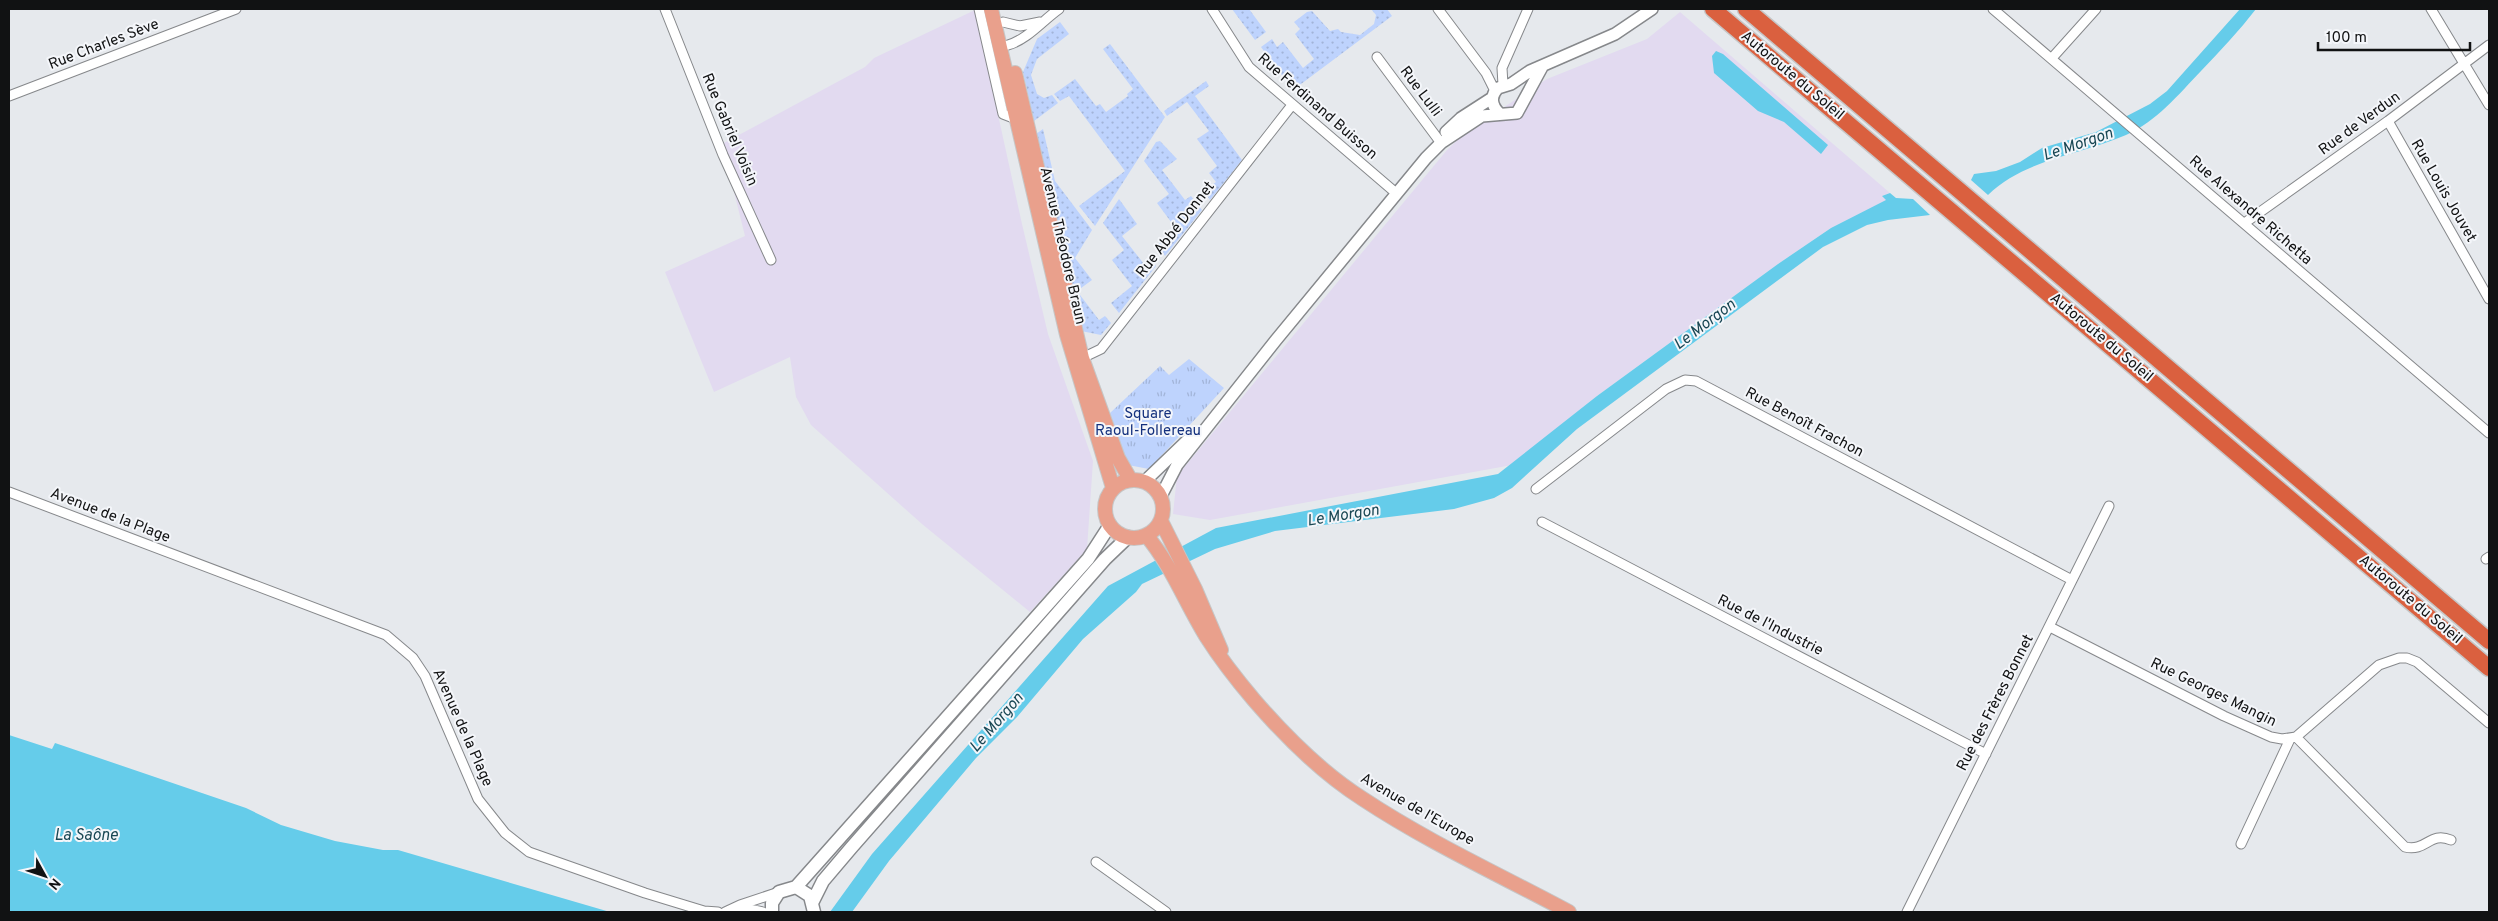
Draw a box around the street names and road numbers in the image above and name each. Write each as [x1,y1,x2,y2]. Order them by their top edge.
street label: Rue Charles Sève [46,15,162,75]
street label: Autoroute du Soleil [1736,27,1848,125]
street label: Rue Ferdinand Buisson [1253,50,1381,164]
street label: Rue Lulli [1395,63,1445,121]
street label: Rue Gabriel Voisin [697,71,761,189]
street label: Rue de Verdun [2315,88,2405,160]
street label: Rue Louis Jouvet [2406,136,2480,246]
street label: Rue Alexandre Richetta [2184,152,2316,270]
street label: Avenue Théodore Braun [1035,165,1089,327]
street label: Rue Abbé Donnet [1132,178,1220,282]
street label: Autoroute du Soleil [2045,289,2157,387]
street label: Rue Benoît Frachon [1741,384,1867,462]
street label: Avenue de la Plage [47,484,173,548]
street label: Autoroute du Soleil [2354,551,2466,649]
street label: Rue de l'Industrie [1714,591,1826,661]
street label: Rue des Frères Bonnet [1953,631,2039,775]
street label: Rue Georges Mangin [2147,654,2279,732]
street label: Avenue de la Plage [427,666,497,790]
street label: Avenue de l'Europe [1356,770,1478,850]

